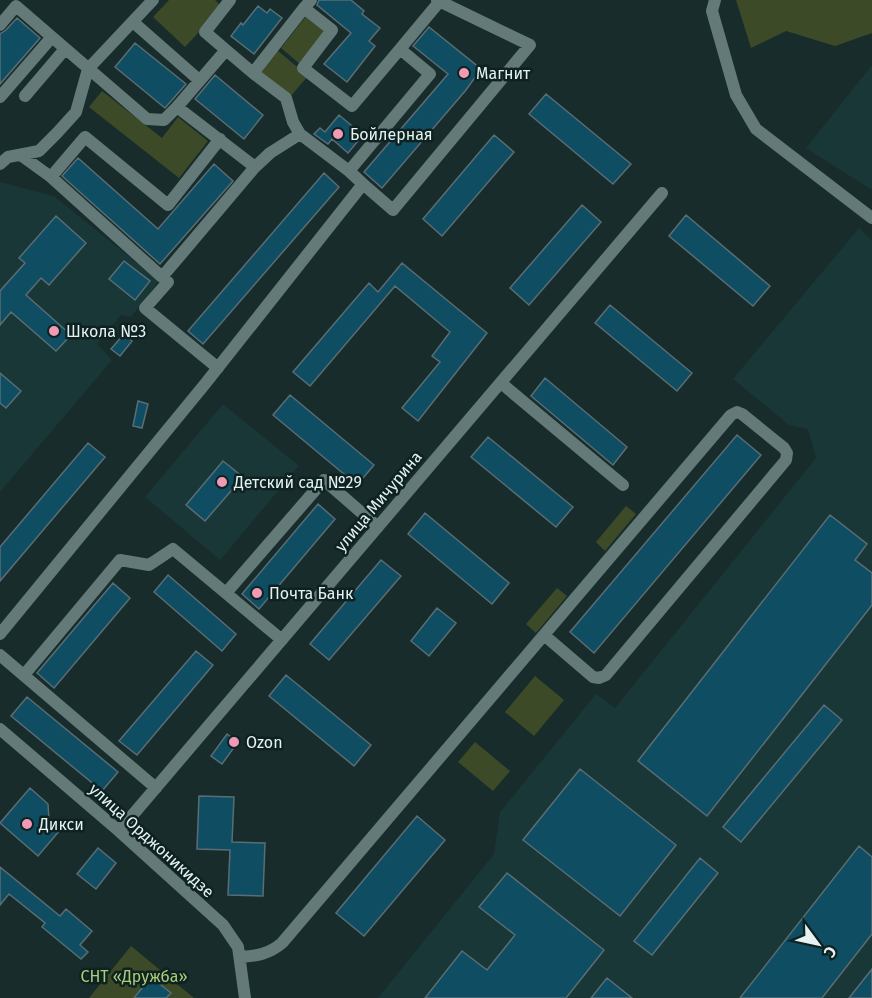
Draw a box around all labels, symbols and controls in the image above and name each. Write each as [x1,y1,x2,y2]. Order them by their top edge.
place label: Магнит [476,64,531,83]
marker: Магнит [457,66,471,80]
place label: Бойлерная [350,125,433,144]
marker: Бойлерная [331,127,345,141]
place label: Школа №3 [66,322,146,341]
marker: Школа №3 [47,324,61,338]
street label: улица Мичурина [331,447,426,555]
place label: Детский сад №29 [233,473,362,492]
marker: Детский сад №29 [215,475,229,489]
place label: Почта Банк [269,584,354,603]
marker: Почта Банк [250,586,264,600]
place label: Ozon [246,733,283,752]
marker: Ozon [227,735,241,749]
street label: улица Орджоникидзе [85,779,218,901]
place label: Дикси [38,815,84,834]
marker: Дикси [20,817,34,831]
north arrow [788,914,848,974]
text: С [819,943,841,962]
park label: СНТ «Дружба» [81,967,187,986]

